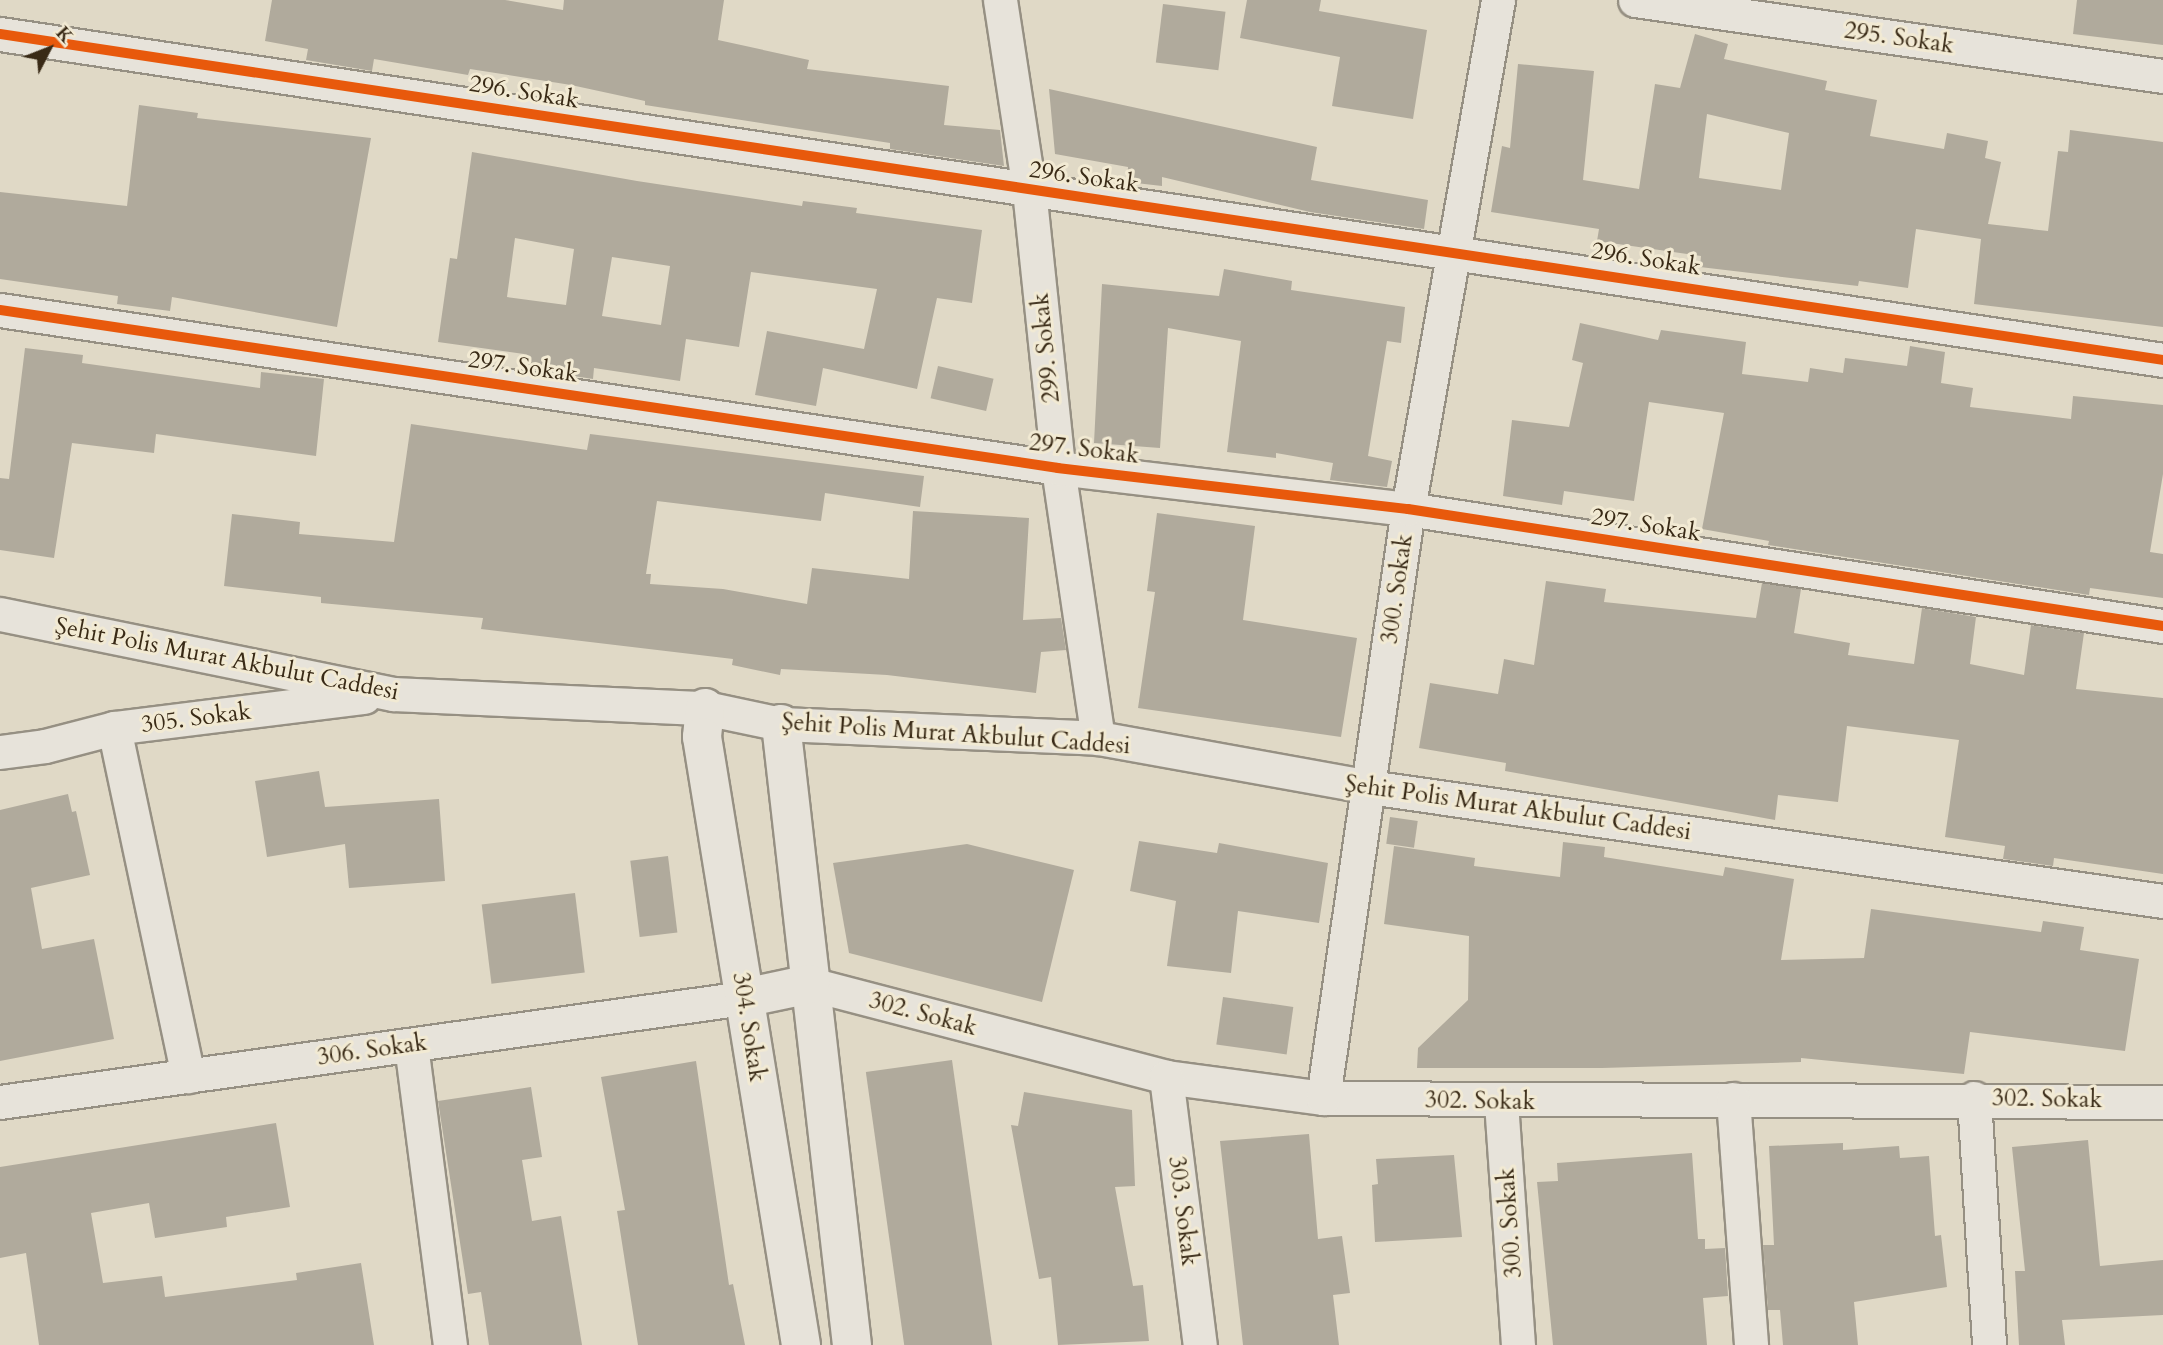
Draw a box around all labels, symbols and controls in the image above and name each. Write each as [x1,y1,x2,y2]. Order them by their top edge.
north arrow [14,14,84,84]
street label: 295. Sokak [1842,16,1956,60]
text: K [50,21,79,49]
street label: 296. Sokak [467,69,581,115]
street label: 296. Sokak [1027,155,1141,199]
street label: 296. Sokak [1589,236,1703,282]
street label: 299. Sokak [1026,292,1066,404]
street label: 297. Sokak [466,345,580,389]
street label: 297. Sokak [1027,428,1141,470]
street label: 297. Sokak [1589,502,1703,548]
street label: 300. Sokak [1375,532,1419,646]
street label: Şehit Polis Murat Akbulut Caddesi [53,612,401,706]
street label: 305. Sokak [139,697,253,739]
street label: Şehit Polis Murat Akbulut Caddesi [781,707,1131,761]
street label: Şehit Polis Murat Akbulut Caddesi [1343,769,1693,847]
street label: 304. Sokak [726,970,772,1084]
street label: 302. Sokak [866,986,980,1042]
street label: 306. Sokak [315,1028,429,1072]
street label: 302. Sokak [1992,1084,2102,1114]
street label: 302. Sokak [1425,1086,1535,1116]
street label: 303. Sokak [1162,1154,1204,1268]
street label: 300. Sokak [1492,1167,1528,1279]

